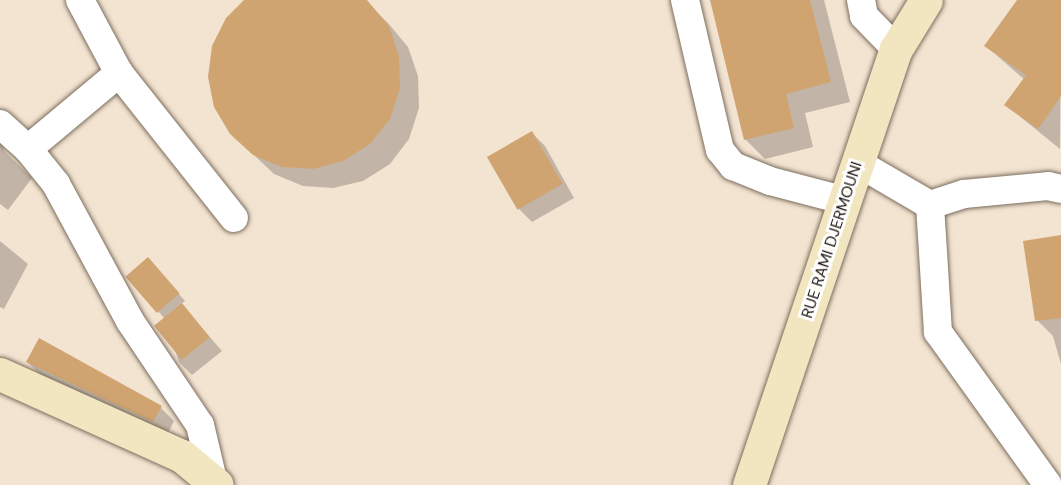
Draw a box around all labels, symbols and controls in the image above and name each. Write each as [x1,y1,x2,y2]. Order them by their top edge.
street label: RUE RAMI DJERMOUNI [798,159,866,321]

